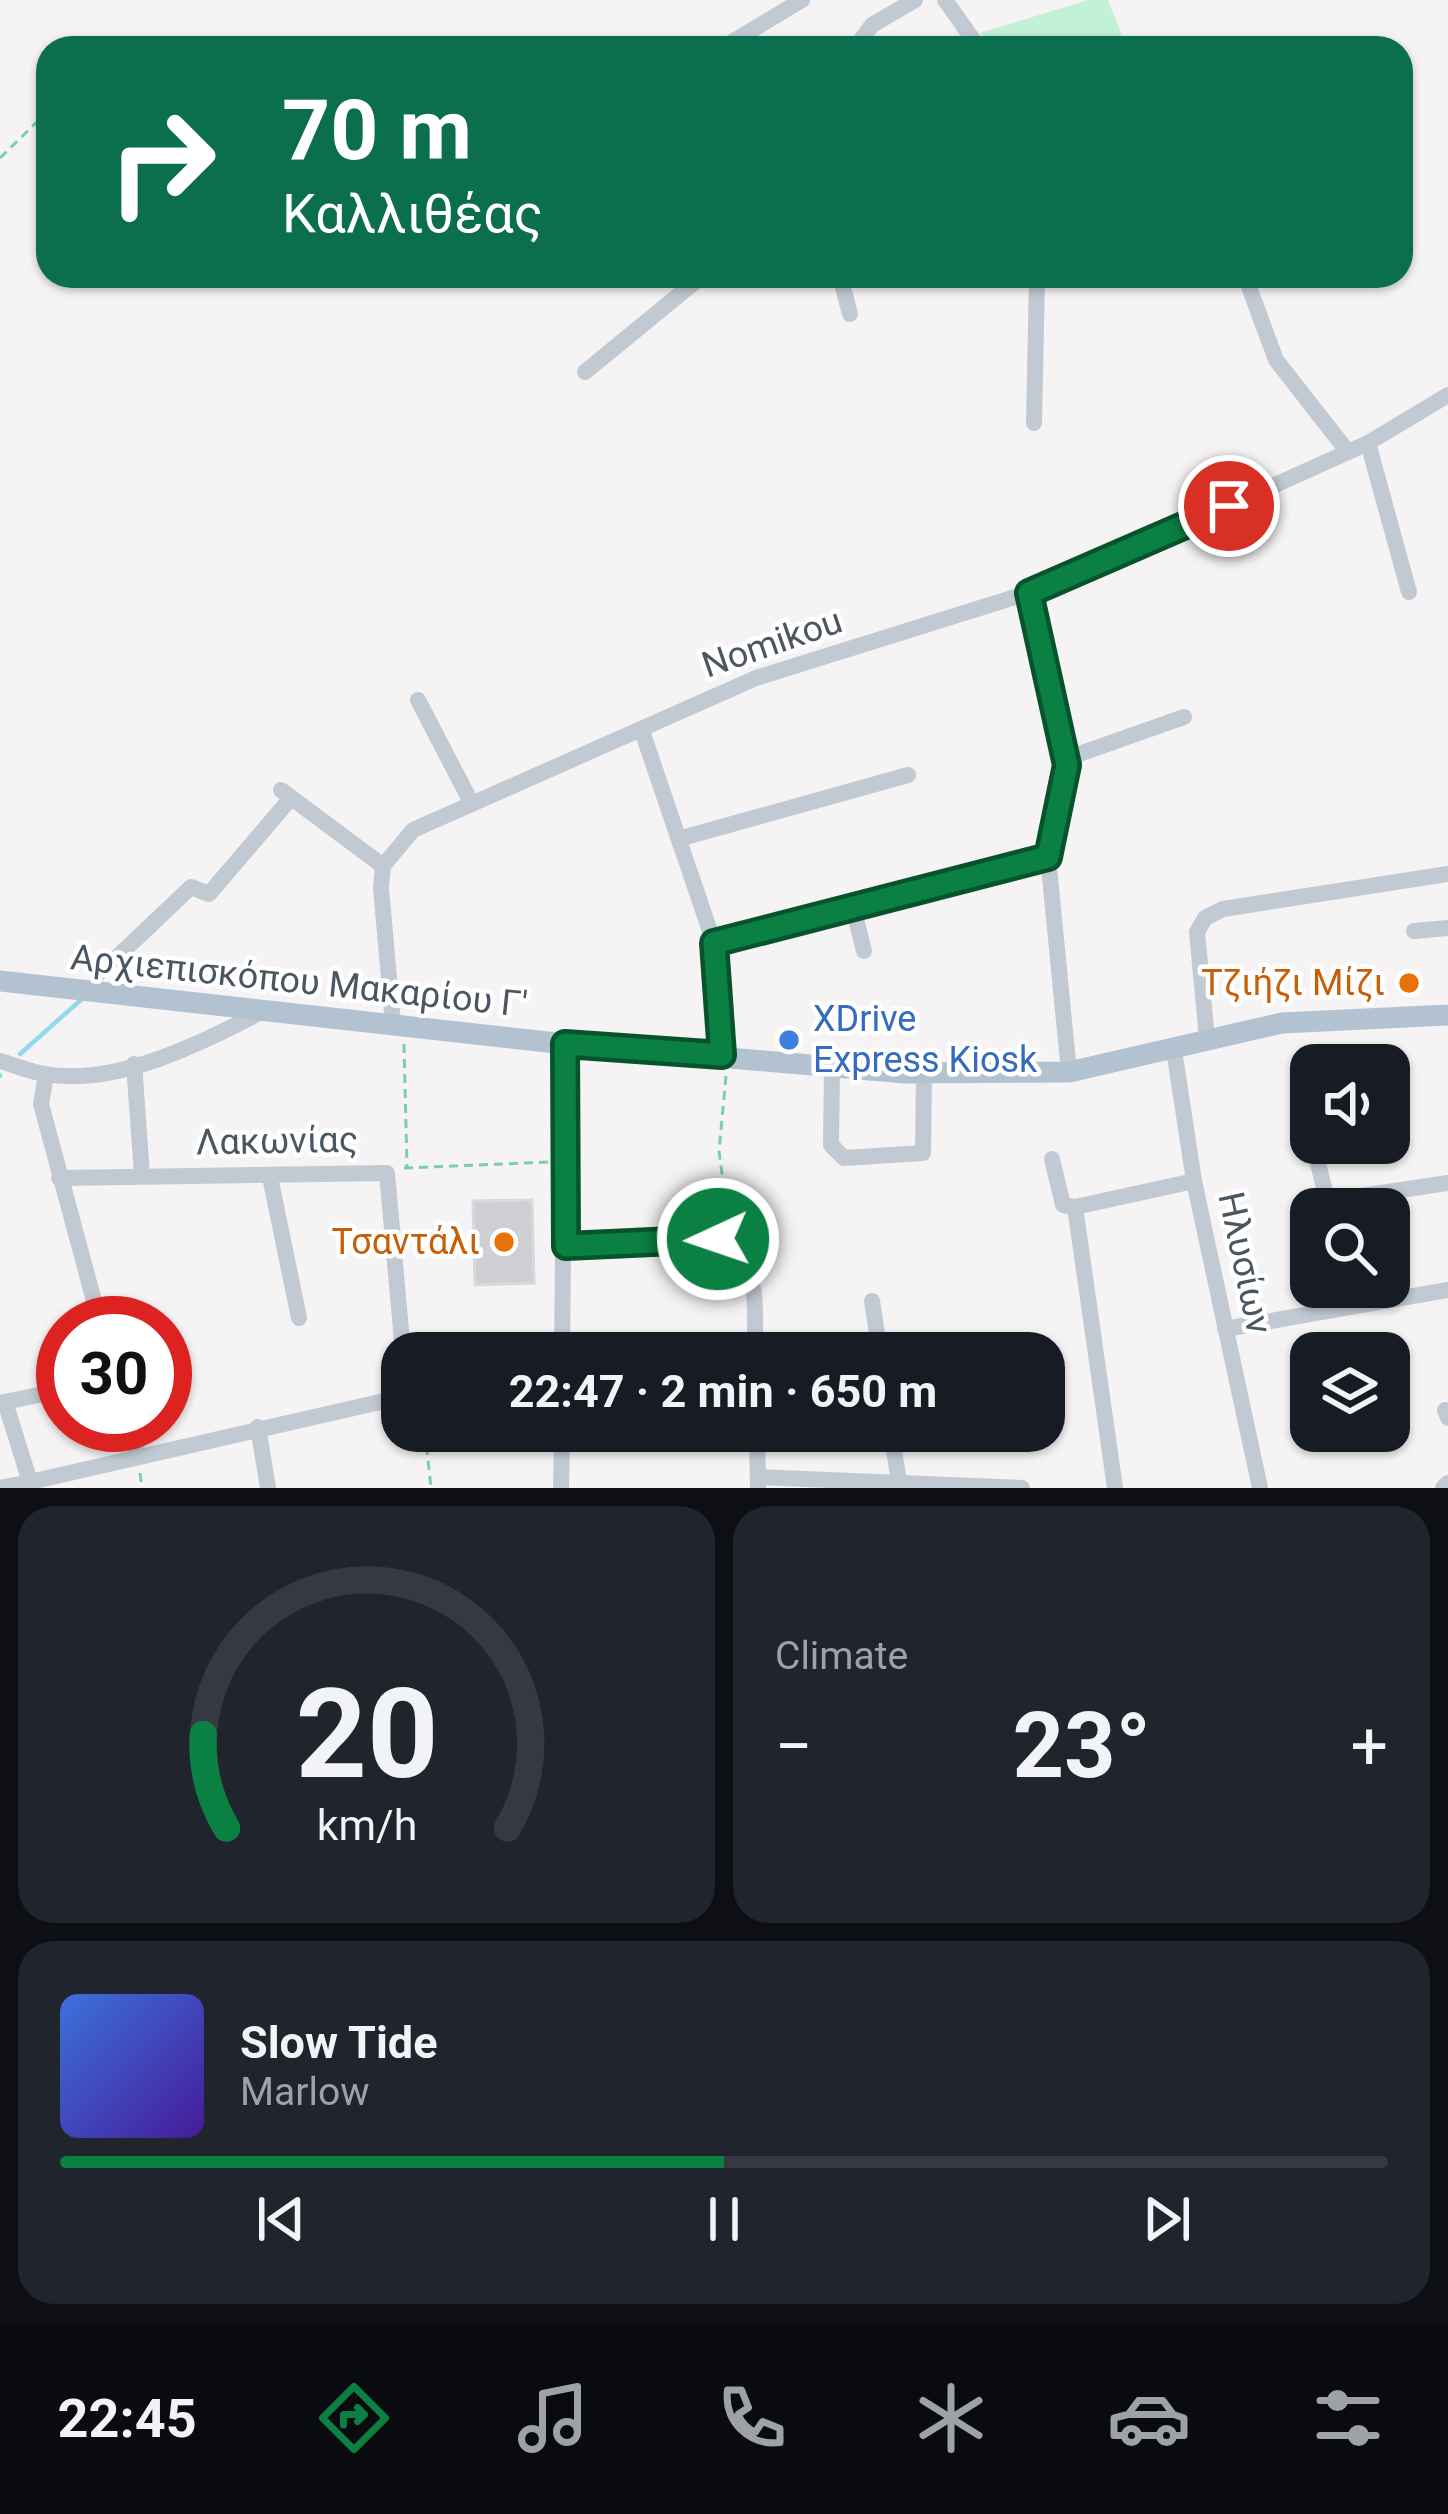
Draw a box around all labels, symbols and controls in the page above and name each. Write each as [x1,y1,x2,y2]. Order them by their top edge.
text: 70 m [282,81,472,180]
icon: right [84,84,240,240]
text: Καλλιθέας [282,182,543,245]
pin [1178,455,1280,557]
icon: arrive [1196,473,1262,539]
street label: Nomikou [697,600,847,686]
street label: Αρχιεπισκόπου Μακαρίου Γ' [69,936,529,1026]
place label: Τζιήζι Μίζι [1201,962,1385,1004]
marker: Τζιήζι Μίζι [1396,970,1422,996]
place label: XDrive Express Kiosk [813,998,1038,1081]
marker: XDrive Express Kiosk [776,1027,802,1053]
map controls [1290,1044,1410,1452]
button: sound [1290,1044,1410,1164]
street label: Λακωνίας [196,1119,358,1163]
position arrow [655,1176,781,1302]
street label: Ηλυσίων [1209,1188,1281,1338]
button: search [1290,1188,1410,1308]
place label: Τσαντάλι [332,1221,480,1263]
marker: Τσαντάλι [491,1229,517,1255]
speed limit sign: 30 [36,1296,192,1452]
button: layers [1290,1332,1410,1452]
text: 22:47 · 2 min · 650 m [509,1365,937,1418]
text: Climate [775,1633,908,1679]
text: 20 [295,1661,438,1807]
text: 23° [1012,1694,1151,1799]
text: − [775,1708,813,1785]
text: + [1351,1708,1388,1785]
text: km/h [316,1799,417,1849]
text: Slow Tide [240,2016,438,2069]
text: Marlow [240,2069,370,2115]
icon: previous [248,2186,314,2252]
icon: pause [691,2186,757,2252]
icon: next [1134,2186,1200,2252]
icon: directions [312,2376,396,2460]
icon: music [511,2376,595,2460]
icon: phone [710,2376,794,2460]
icon: climate [909,2376,993,2460]
icon: car [1107,2376,1191,2460]
icon: filters [1306,2376,1390,2460]
text: 22:45 [57,2387,197,2450]

